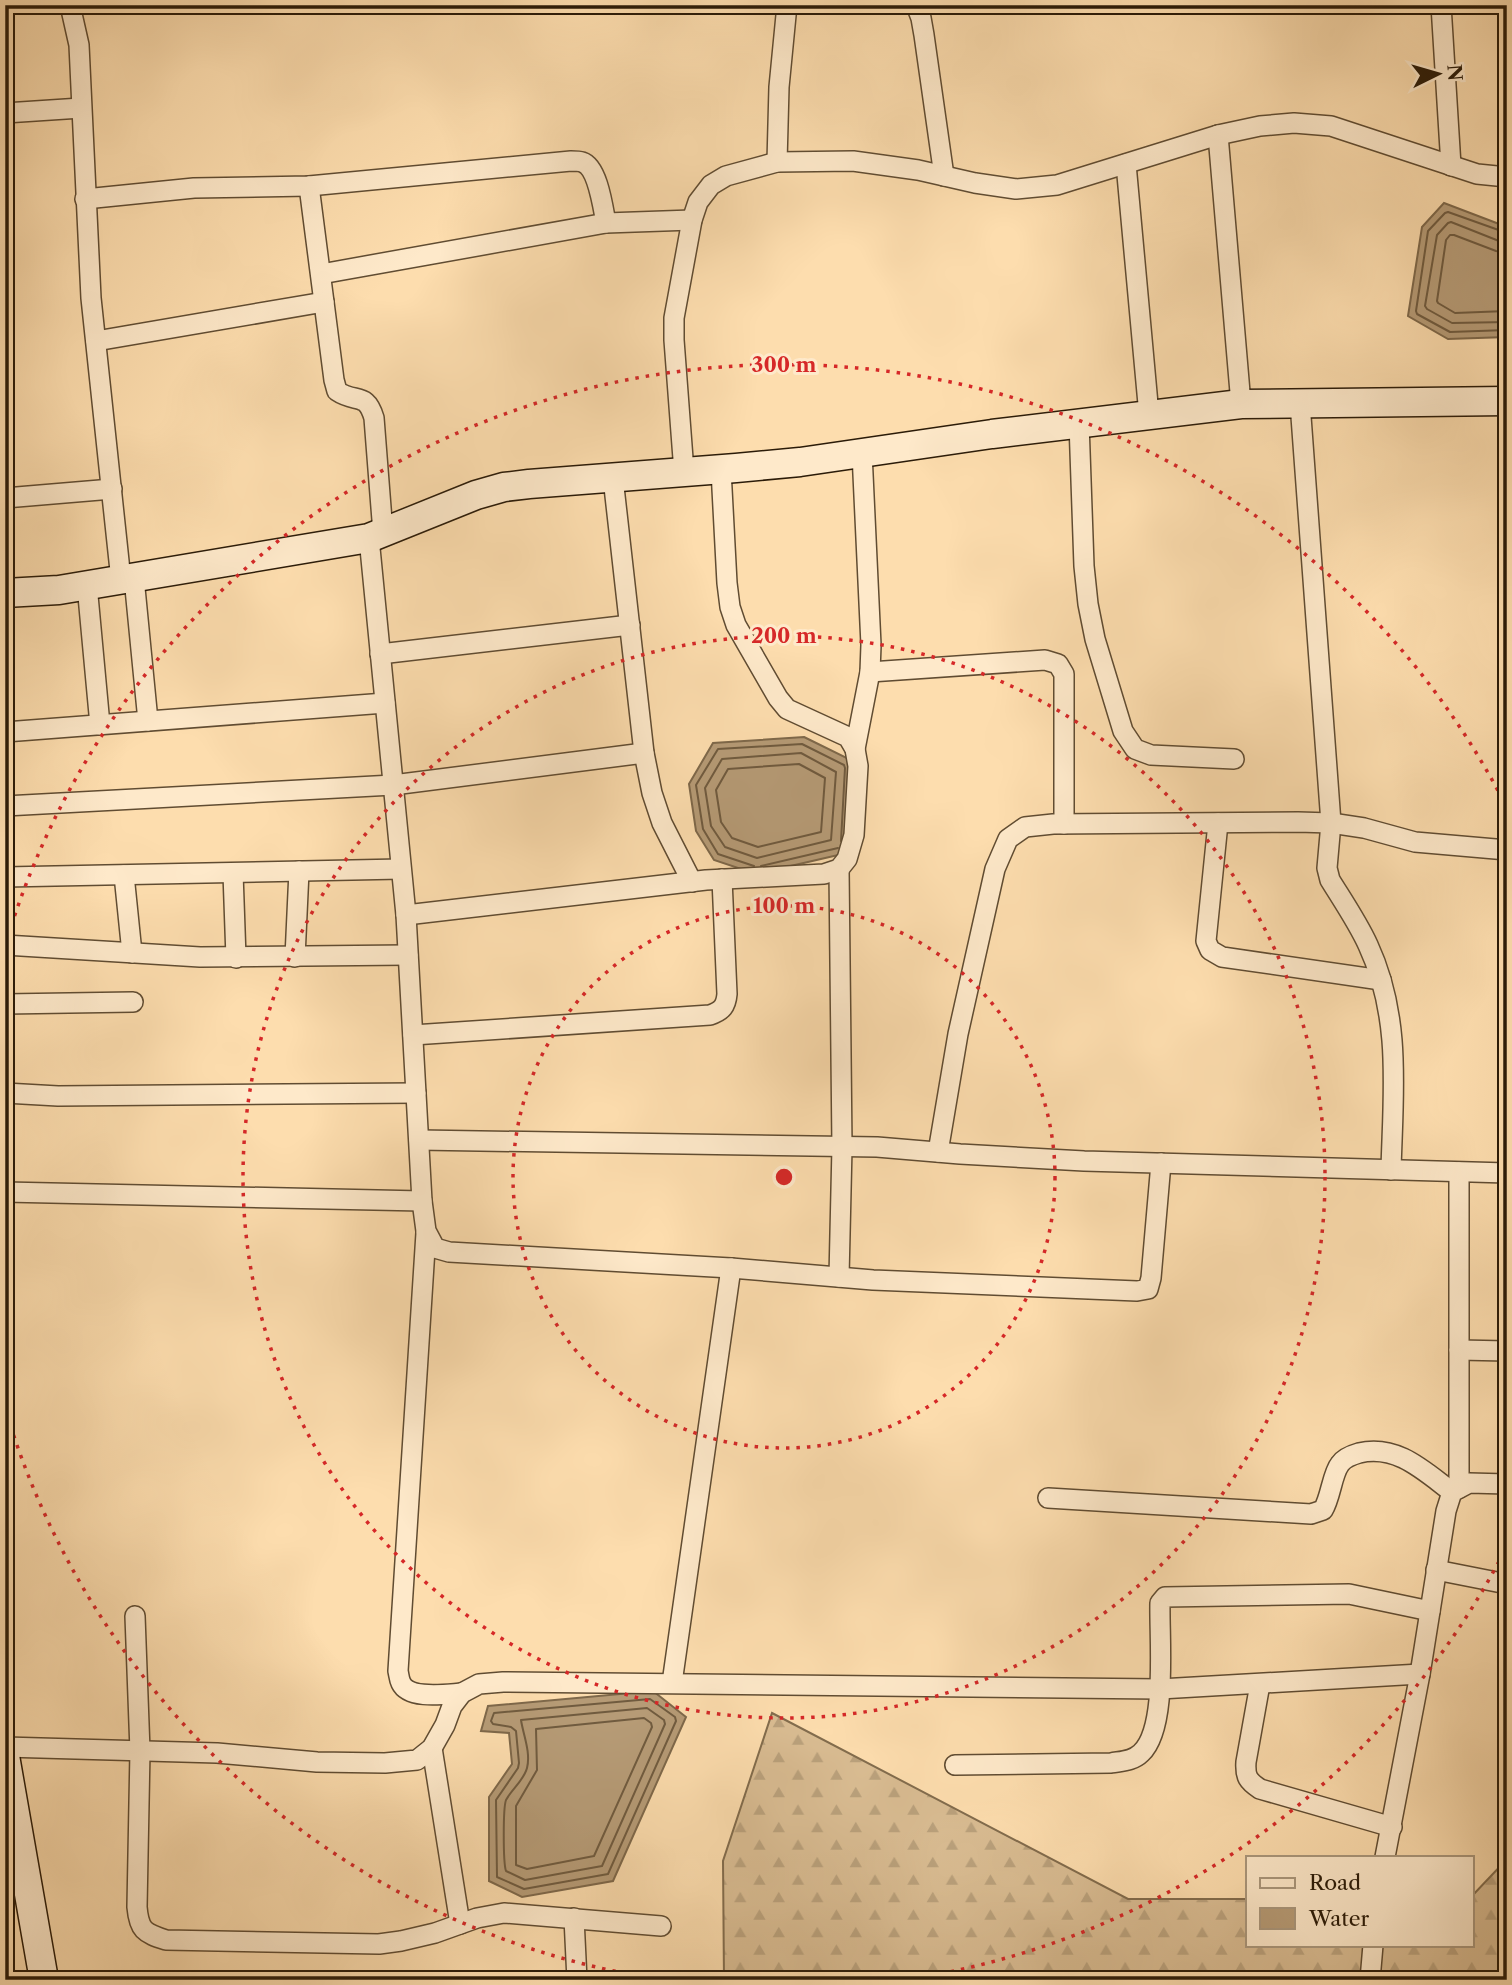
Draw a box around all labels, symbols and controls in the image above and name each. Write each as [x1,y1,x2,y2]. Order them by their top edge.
north arrow [1404,38,1474,108]
text: N [1442,63,1467,82]
text: 300 m [752,352,816,377]
text: 200 m [751,623,817,648]
text: 100 m [753,893,815,918]
centre of rings [772,1165,796,1189]
legend [1246,1856,1474,1946]
text: Road [1309,1870,1361,1895]
text: Water [1308,1906,1369,1931]

